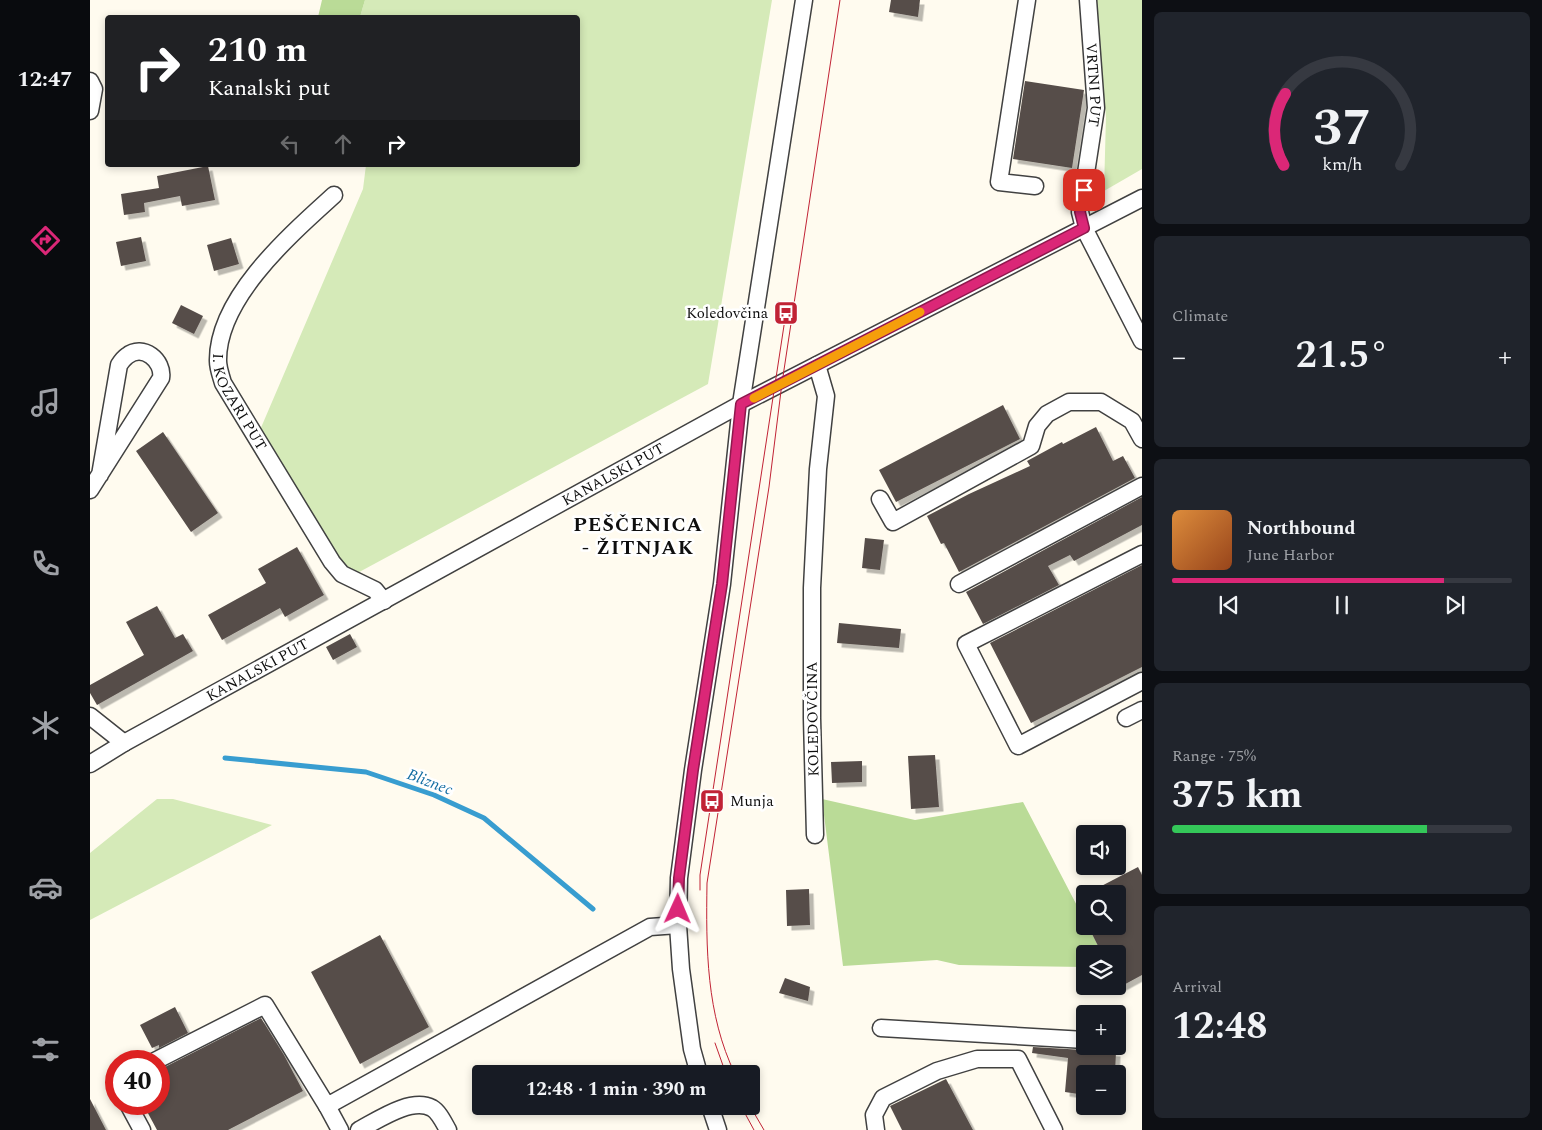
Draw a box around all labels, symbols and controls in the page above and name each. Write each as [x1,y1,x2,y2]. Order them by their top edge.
text: 210 m [208,24,307,77]
icon: right [125,35,190,100]
street label: VRTNI PUT [1080,42,1108,128]
text: 12:47 [17,63,73,96]
text: Kanalski put [208,72,330,105]
text: 37 [1313,89,1371,168]
icon: left [276,130,304,158]
icon: ahead [329,130,357,158]
icon: right [382,130,410,158]
text: km/h [1322,151,1362,178]
pin [1063,169,1105,211]
icon: arrive [1070,176,1098,204]
icon: directions [28,223,63,258]
bus stop icon: Koledovčina [773,300,799,326]
place label: Koledovčina [686,302,769,325]
text: Climate [1172,304,1228,328]
text: 21.5° [1295,327,1389,385]
text: − [1172,336,1186,379]
text: + [1498,336,1512,379]
street label: I. KOZARI PUT [206,353,273,455]
icon: music [28,385,63,420]
street label: KANALSKI PUT [558,437,669,512]
district label: PEŠČENICA - ŽITNJAK [573,510,703,563]
text: Northbound [1247,514,1356,543]
text: June Harbor [1247,543,1334,567]
icon: phone [28,546,63,581]
icon: previous [1215,591,1243,619]
icon: pause [1328,591,1356,619]
icon: next [1441,591,1469,619]
street label: KANALSKI PUT [202,632,313,707]
street label: KOLEDOVČINA [800,661,826,777]
icon: climate [28,708,63,743]
text: Range · 75% [1172,744,1256,768]
water label: Bliznec [404,762,457,802]
text: 375 km [1172,767,1303,825]
bus stop icon: Munja [699,788,725,814]
place label: Munja [730,790,774,813]
map controls [1076,825,1126,1115]
button: sound [1076,825,1126,875]
icon: car [28,870,63,905]
position arrow [651,882,703,934]
button: search [1076,885,1126,935]
button: layers [1076,945,1126,995]
text: Arrival [1172,975,1222,999]
text: 12:48 [1172,998,1267,1056]
button: + [1076,1005,1126,1055]
icon: filters [28,1032,63,1067]
speed limit sign: 40 [105,1050,170,1115]
button: − [1076,1065,1126,1115]
text: 12:48 · 1 min · 390 m [526,1075,706,1104]

